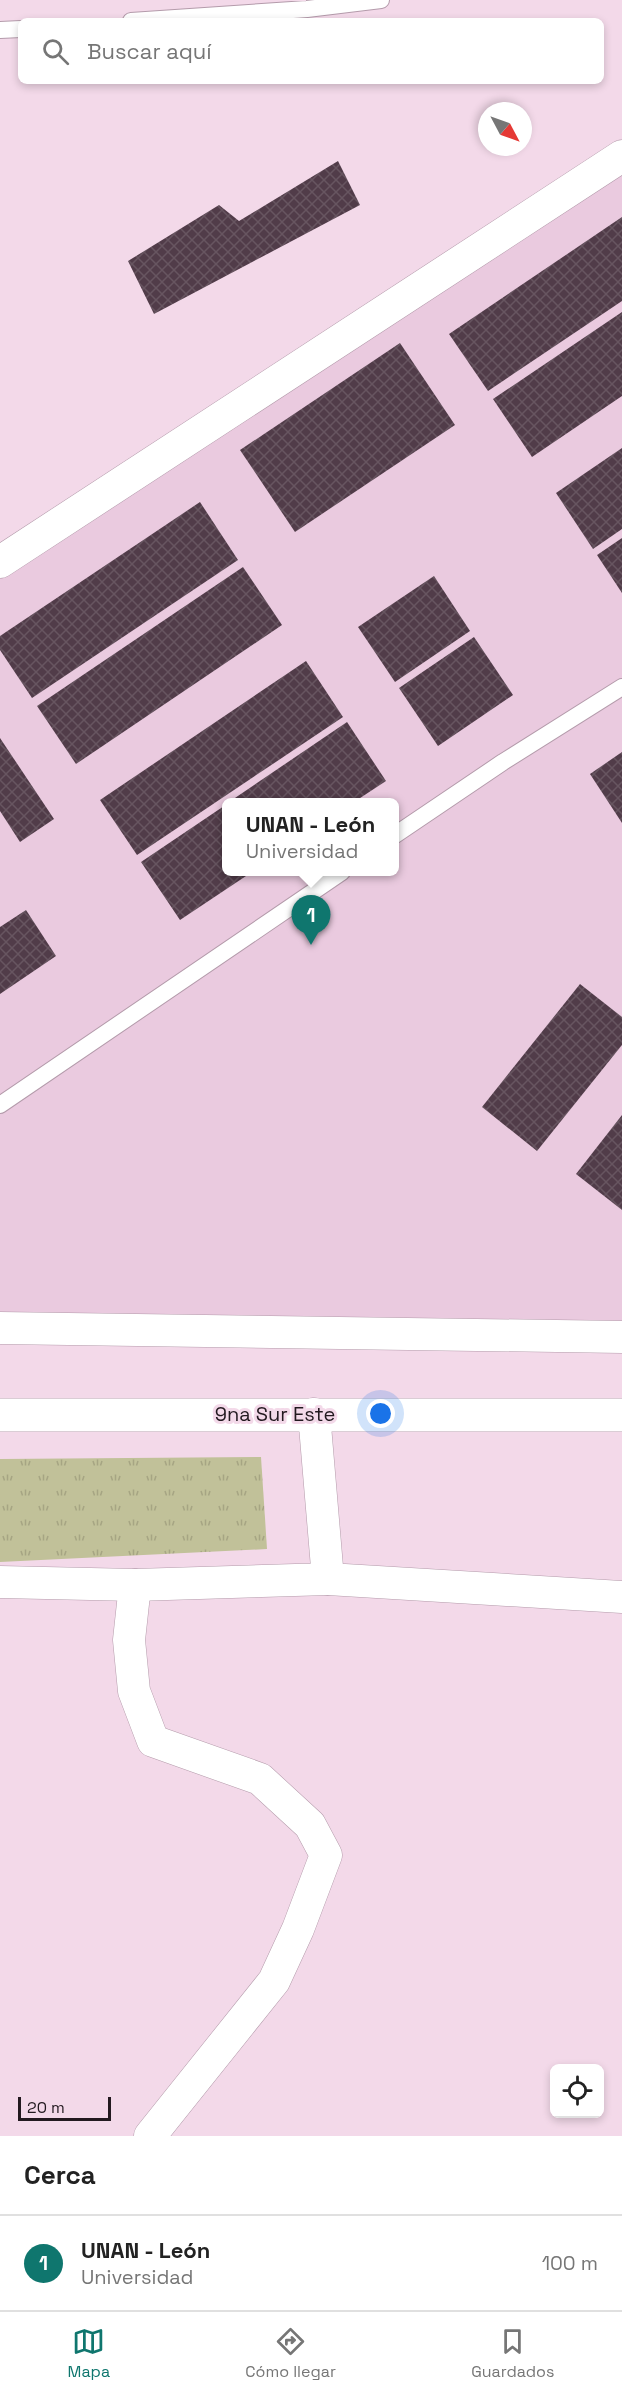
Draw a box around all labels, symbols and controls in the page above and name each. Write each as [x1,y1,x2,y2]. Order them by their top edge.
search box [18,18,604,84]
icon: search [39,35,72,68]
text: Buscar aquí [87,37,212,65]
north arrow [478,102,532,156]
popup [222,798,399,876]
text: UNAN - León [246,810,375,838]
text: Universidad [246,838,358,864]
pin: 1 [292,896,330,945]
your location [366,1399,395,1428]
street label: 9na Sur Este [215,1401,335,1427]
map controls [550,2064,604,2118]
button: locate [550,2064,604,2118]
scale bar [18,2094,111,2122]
text: 20 m [27,2097,65,2118]
text: Cerca [24,2158,96,2192]
text: UNAN - León [81,2236,210,2264]
text: 1 [39,2250,48,2276]
text: 100 m [542,2250,598,2276]
text: Universidad [81,2264,193,2290]
tab: Mapa [68,2325,110,2382]
tab: Cómo llegar [245,2325,336,2382]
tab: Guardados [471,2325,554,2382]

